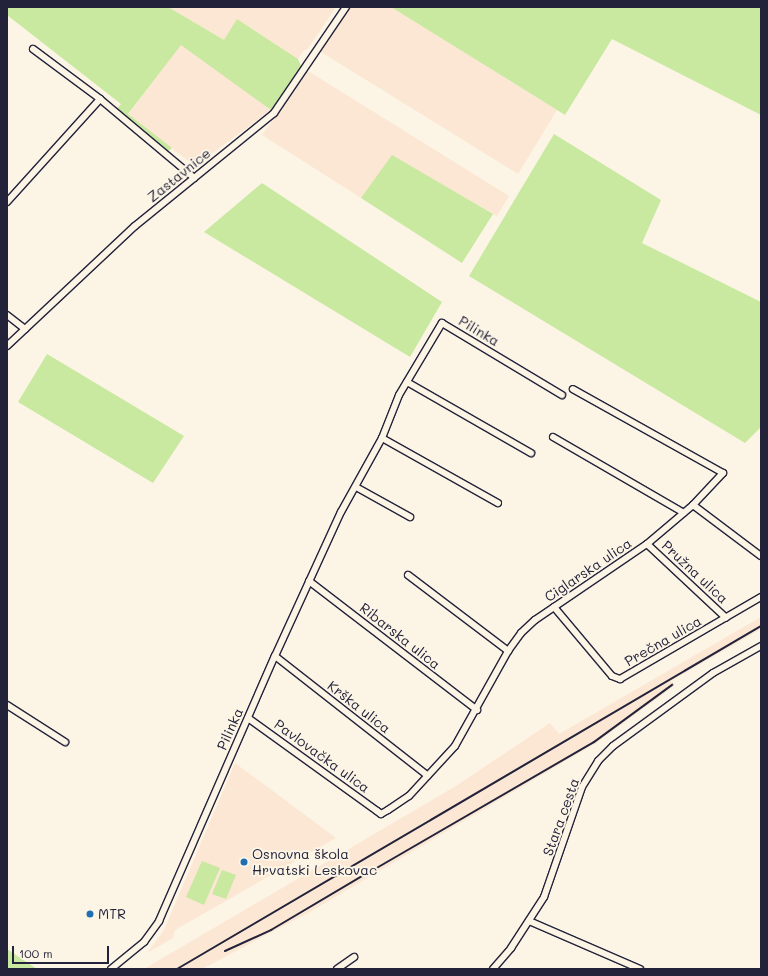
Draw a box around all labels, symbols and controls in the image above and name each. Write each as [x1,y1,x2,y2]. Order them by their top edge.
street label: Zastavnice [144,145,214,205]
street label: Pilinka [456,312,502,350]
street label: Ciglarska ulica [541,535,635,605]
street label: Pružna ulica [658,537,732,607]
street label: Ribarska ulica [356,599,444,673]
street label: Prečna ulica [622,612,704,670]
street label: Krška ulica [324,677,394,737]
street label: Pilinka [213,705,247,753]
street label: Pavlovačka ulica [271,716,373,796]
street label: Stara cesta [539,776,583,858]
place label: Osnovna škola Hrvatski Leskovac [252,846,377,878]
marker: Osnovna škola Hrvatski Leskovac [239,857,249,867]
place label: MTR [98,906,126,922]
marker: MTR [85,909,95,919]
scale bar [14,938,111,964]
text: 100 m [19,945,53,961]

